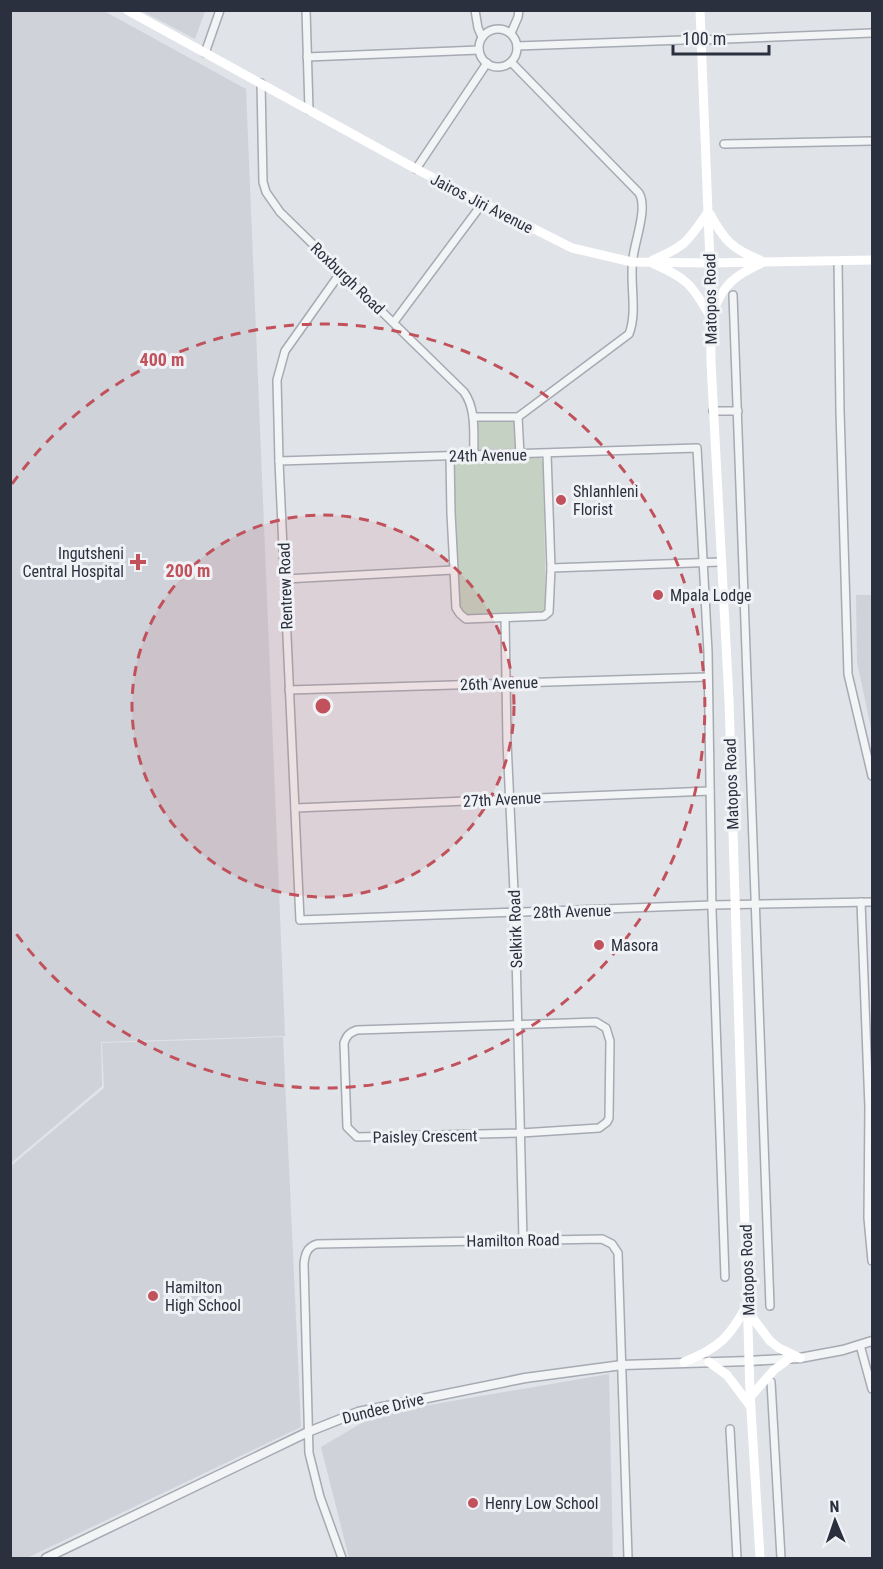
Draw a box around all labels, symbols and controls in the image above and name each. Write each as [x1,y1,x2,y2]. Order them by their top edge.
scale bar [673,18,769,56]
text: 100 m [682,28,726,49]
street label: Jairos Jiri Avenue [427,169,536,237]
street label: Roxburgh Road [307,238,388,318]
street label: Matopos Road [700,253,721,345]
text: 400 m [140,349,184,370]
street label: 24th Avenue [449,445,527,466]
place label: Shlanhleni Florist [573,482,638,519]
marker: Shlanhleni Florist [554,493,568,507]
street label: Rentrew Road [274,542,297,630]
place label: Ingutsheni Central Hospital [22,544,124,581]
marker: Ingutsheni Central Hospital [129,553,147,571]
text: 200 m [166,560,210,581]
place label: Mpala Lodge [670,586,752,605]
marker: Mpala Lodge [651,588,665,602]
street label: 26th Avenue [460,673,538,694]
centre of rings [313,696,333,716]
street label: Matopos Road [720,738,743,830]
street label: 27th Avenue [463,788,541,811]
street label: Selkirk Road [505,890,526,968]
street label: 28th Avenue [533,901,611,922]
place label: Masora [611,936,658,955]
marker: Masora [592,938,606,952]
street label: Paisley Crescent [372,1126,478,1147]
street label: Matopos Road [736,1224,759,1316]
street label: Hamilton Road [466,1230,560,1251]
place label: Hamilton High School [165,1278,241,1315]
marker: Hamilton High School [146,1289,160,1303]
street label: Dundee Drive [340,1389,426,1428]
north arrow [805,1491,865,1551]
place label: Henry Low School [485,1494,598,1513]
marker: Henry Low School [466,1496,480,1510]
text: N [829,1497,840,1516]

